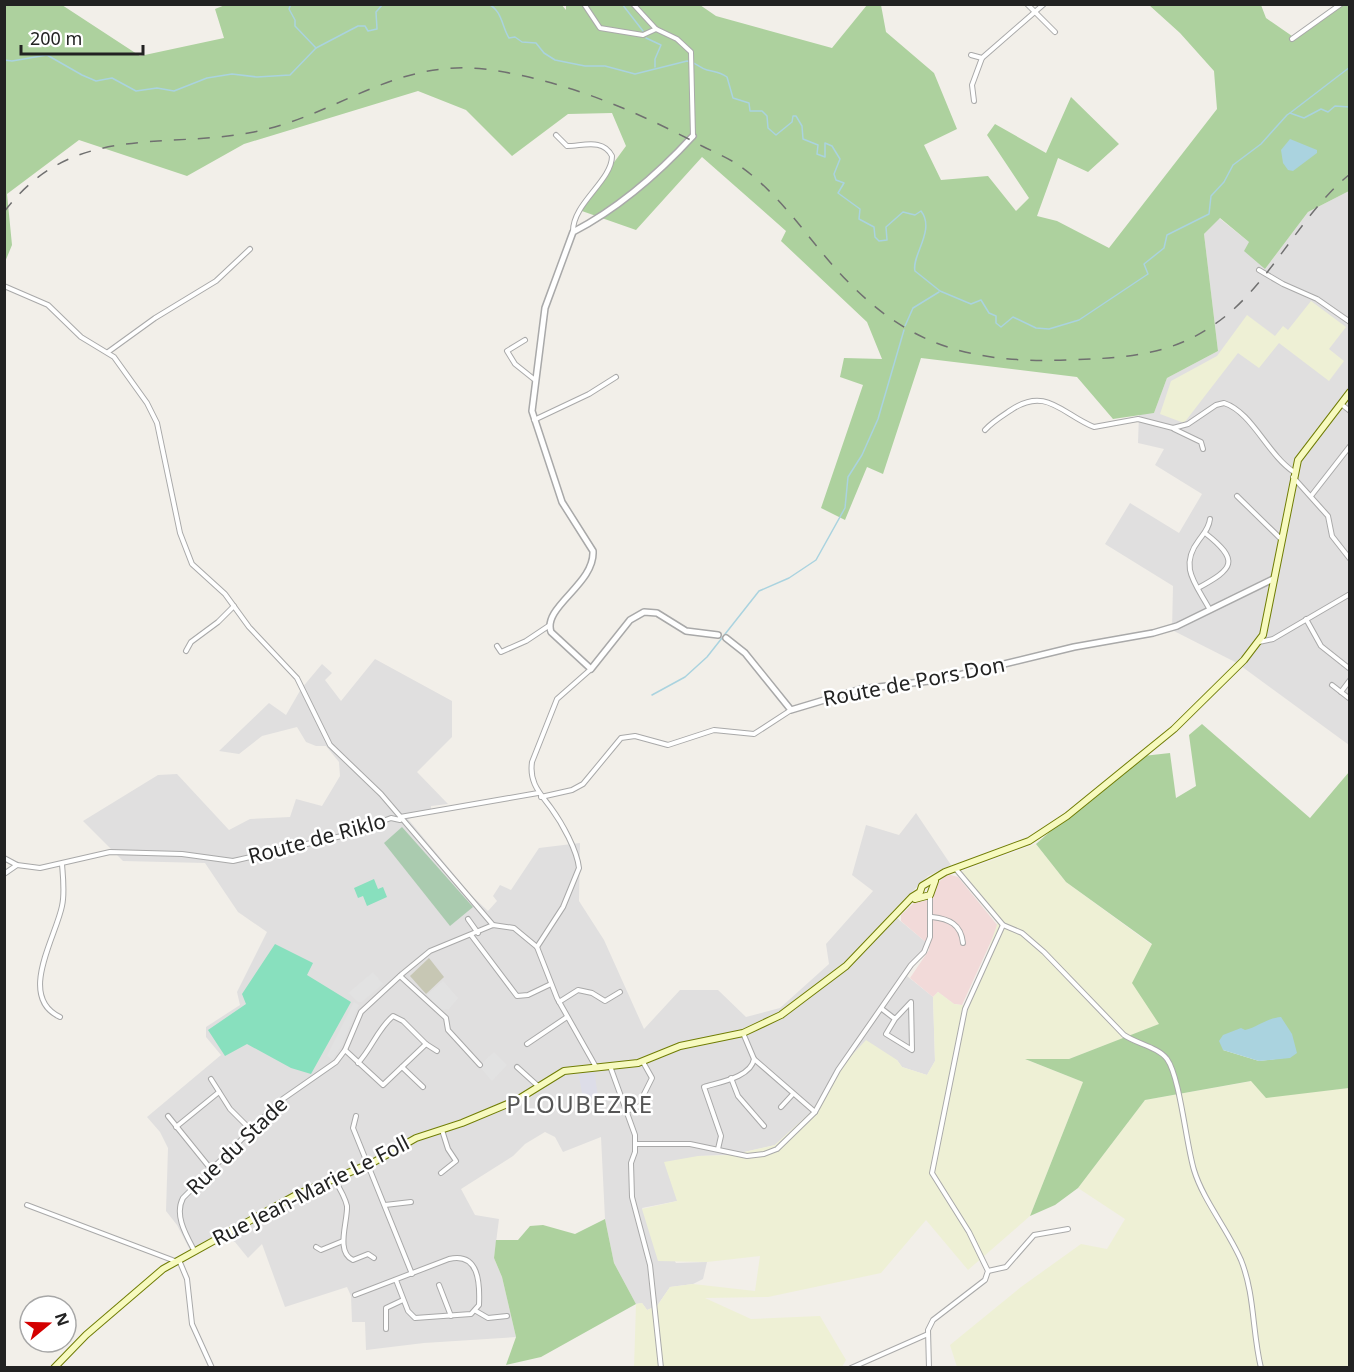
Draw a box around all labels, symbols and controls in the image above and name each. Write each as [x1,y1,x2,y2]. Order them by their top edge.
scale bar [21,18,142,56]
text: 200 m [30,26,82,50]
street label: Route de Pors Don [821,650,1007,712]
street label: Route de Riklo [245,806,389,870]
district label: PLOUBEZRE [506,1087,654,1120]
street label: Rue du Stade [180,1090,293,1201]
street label: Rue Jean-Marie Le Foll [207,1128,414,1252]
north arrow [18,1294,78,1354]
text: N [50,1309,75,1329]

